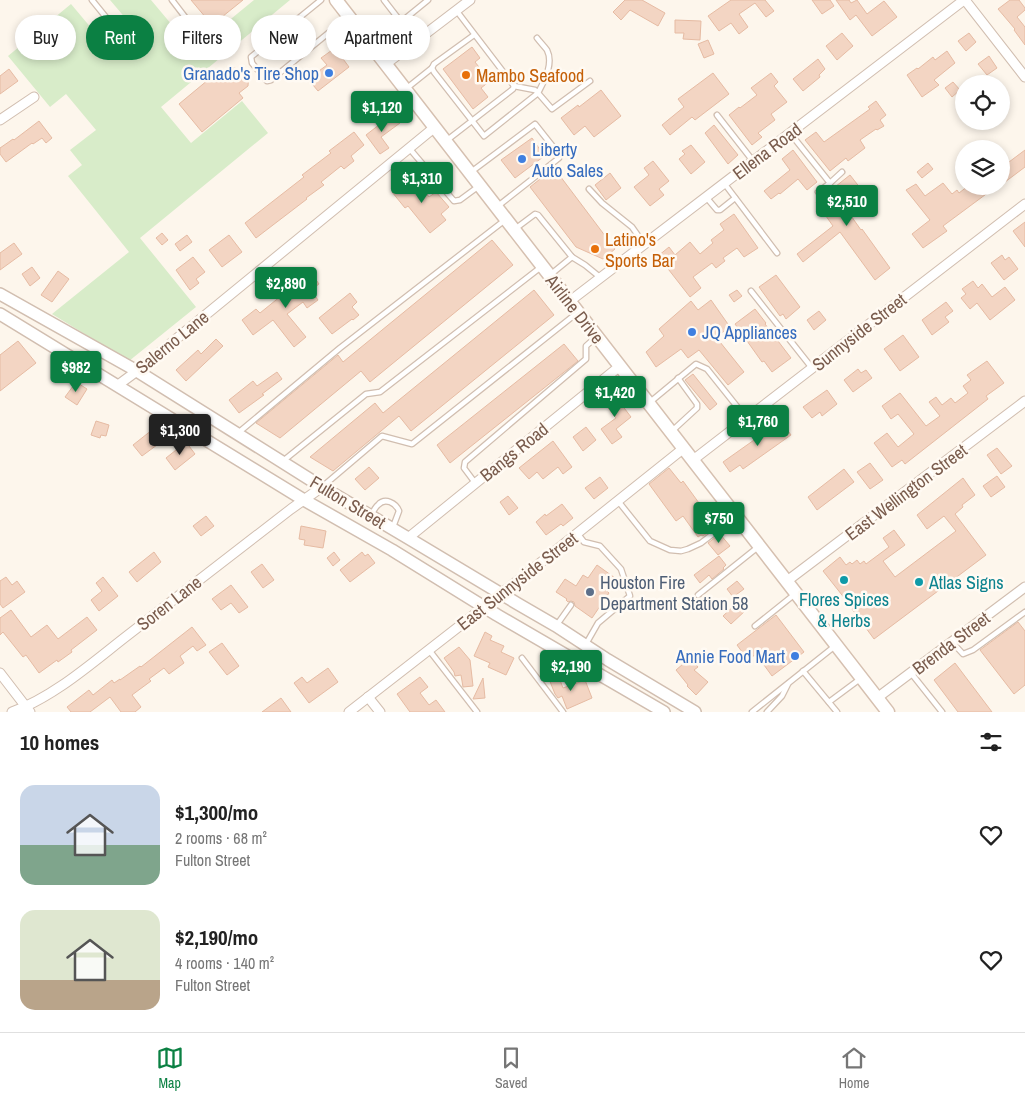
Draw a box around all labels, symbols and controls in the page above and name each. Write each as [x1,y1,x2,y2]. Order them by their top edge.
chip: Buy [15,15,76,60]
chip: Rent [86,15,154,60]
chip: Filters [164,15,241,60]
chip: New [251,15,316,60]
chip: Apartment [326,15,430,60]
place label: Granado's Tire Shop [183,61,319,86]
place label: Mambo Seafood [476,63,584,88]
marker: Granado's Tire Shop [323,67,335,79]
marker: Mambo Seafood [460,69,472,81]
map controls [955,75,1010,195]
button: locate [955,75,1010,130]
pin: $1,120 [341,90,423,133]
text: $1,120 [362,96,402,118]
street label: Ellena Road [727,117,807,185]
place label: Liberty Auto Sales [531,137,603,183]
button: layers [955,140,1010,195]
marker: Liberty Auto Sales [516,153,528,165]
pin: $1,310 [381,162,463,204]
text: $1,310 [402,167,442,189]
pin: $2,510 [806,184,888,227]
text: $2,510 [827,190,867,212]
place label: Latino's Sports Bar [605,227,675,273]
marker: Latino's Sports Bar [589,243,601,255]
pin: $2,890 [245,266,327,309]
street label: Airline Drive [539,268,610,349]
text: $2,890 [266,272,306,294]
street label: Sunnyside Street [807,287,911,377]
street label: Salerno Lane [130,305,214,379]
place label: JQ Appliances [702,320,797,345]
marker: JQ Appliances [686,326,698,338]
pin: $982 [46,350,106,393]
text: $982 [61,356,91,378]
pin: $1,420 [574,376,656,418]
text: $1,420 [595,381,635,403]
pin: $1,760 [717,404,799,447]
text: $1,760 [738,410,778,432]
pin: $1,300 [139,414,221,456]
street label: Bangs Road [475,417,553,487]
text: $1,300 [160,419,200,441]
street label: East Wellington Street [840,438,972,546]
street label: Fulton Street [305,470,391,534]
pin: $750 [689,502,749,544]
text: $750 [704,507,734,529]
street label: East Sunnyside Street [451,526,583,636]
street label: Soren Lane [131,570,207,636]
place label: Houston Fire Department Station 58 [600,570,749,616]
place label: Atlas Signs [928,570,1004,595]
marker: Flores Spices & Herbs [838,574,850,586]
marker: Atlas Signs [913,576,925,588]
marker: Houston Fire Department Station 58 [584,586,596,598]
place label: Flores Spices & Herbs [799,587,889,633]
street label: Brenda Street [907,606,995,680]
place label: Annie Food Mart [675,644,785,669]
pin: $2,190 [530,650,612,692]
marker: Annie Food Mart [789,650,801,662]
text: $2,190 [551,655,591,677]
text: 10 homes [20,728,99,757]
icon: filters [977,728,1005,756]
text: $1,300/mo [175,798,258,827]
icon: home [60,805,120,865]
icon: heart [977,821,1005,849]
text: 2 rooms · 68 m² [175,827,267,849]
text: Fulton Street [175,849,250,871]
text: $2,190/mo [175,923,258,952]
icon: home [60,930,120,990]
icon: heart [977,946,1005,974]
text: 4 rooms · 140 m² [175,952,274,974]
text: Fulton Street [175,974,250,996]
tab: Map [156,1044,184,1092]
tab: Saved [495,1044,527,1092]
tab: Home [839,1044,869,1092]

